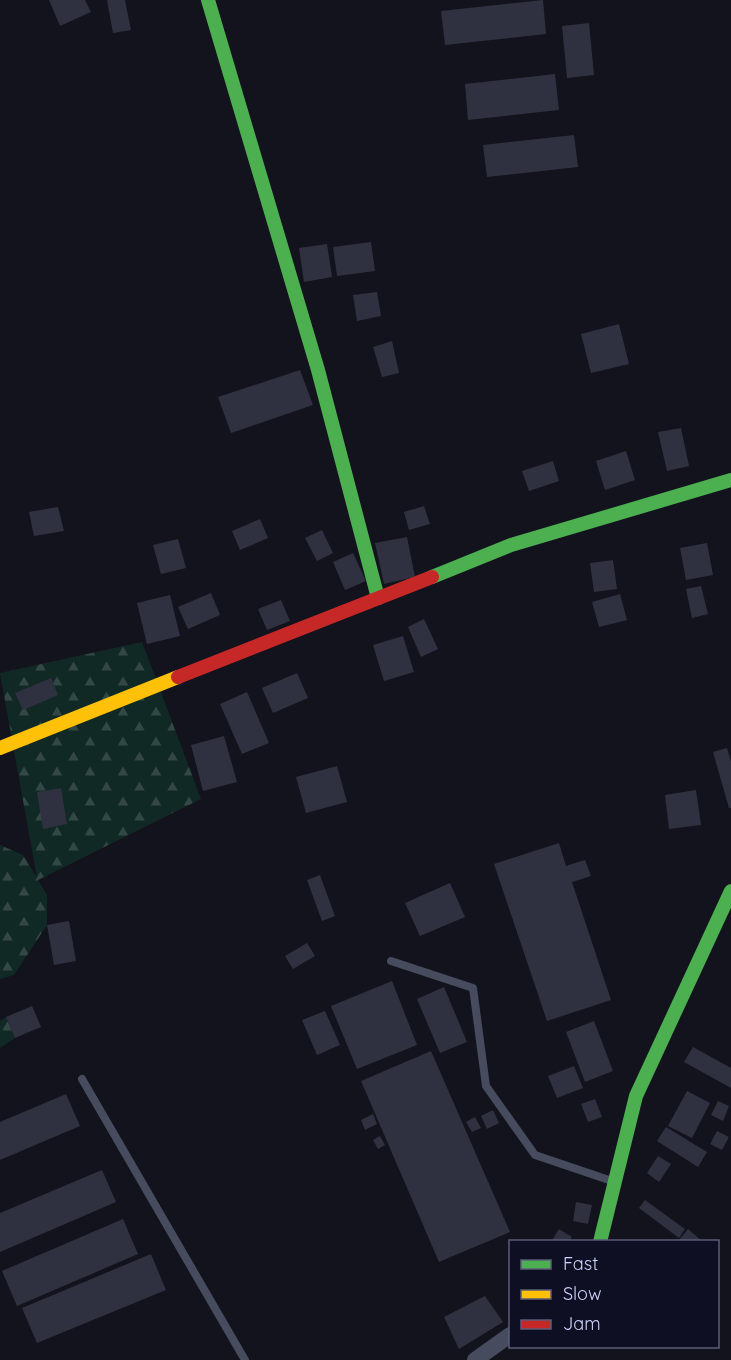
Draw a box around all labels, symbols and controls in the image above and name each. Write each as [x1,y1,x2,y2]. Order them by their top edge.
legend [509,1240,719,1348]
text: Fast [563,1252,598,1275]
text: Slow [563,1282,601,1305]
text: Jam [563,1312,601,1335]

